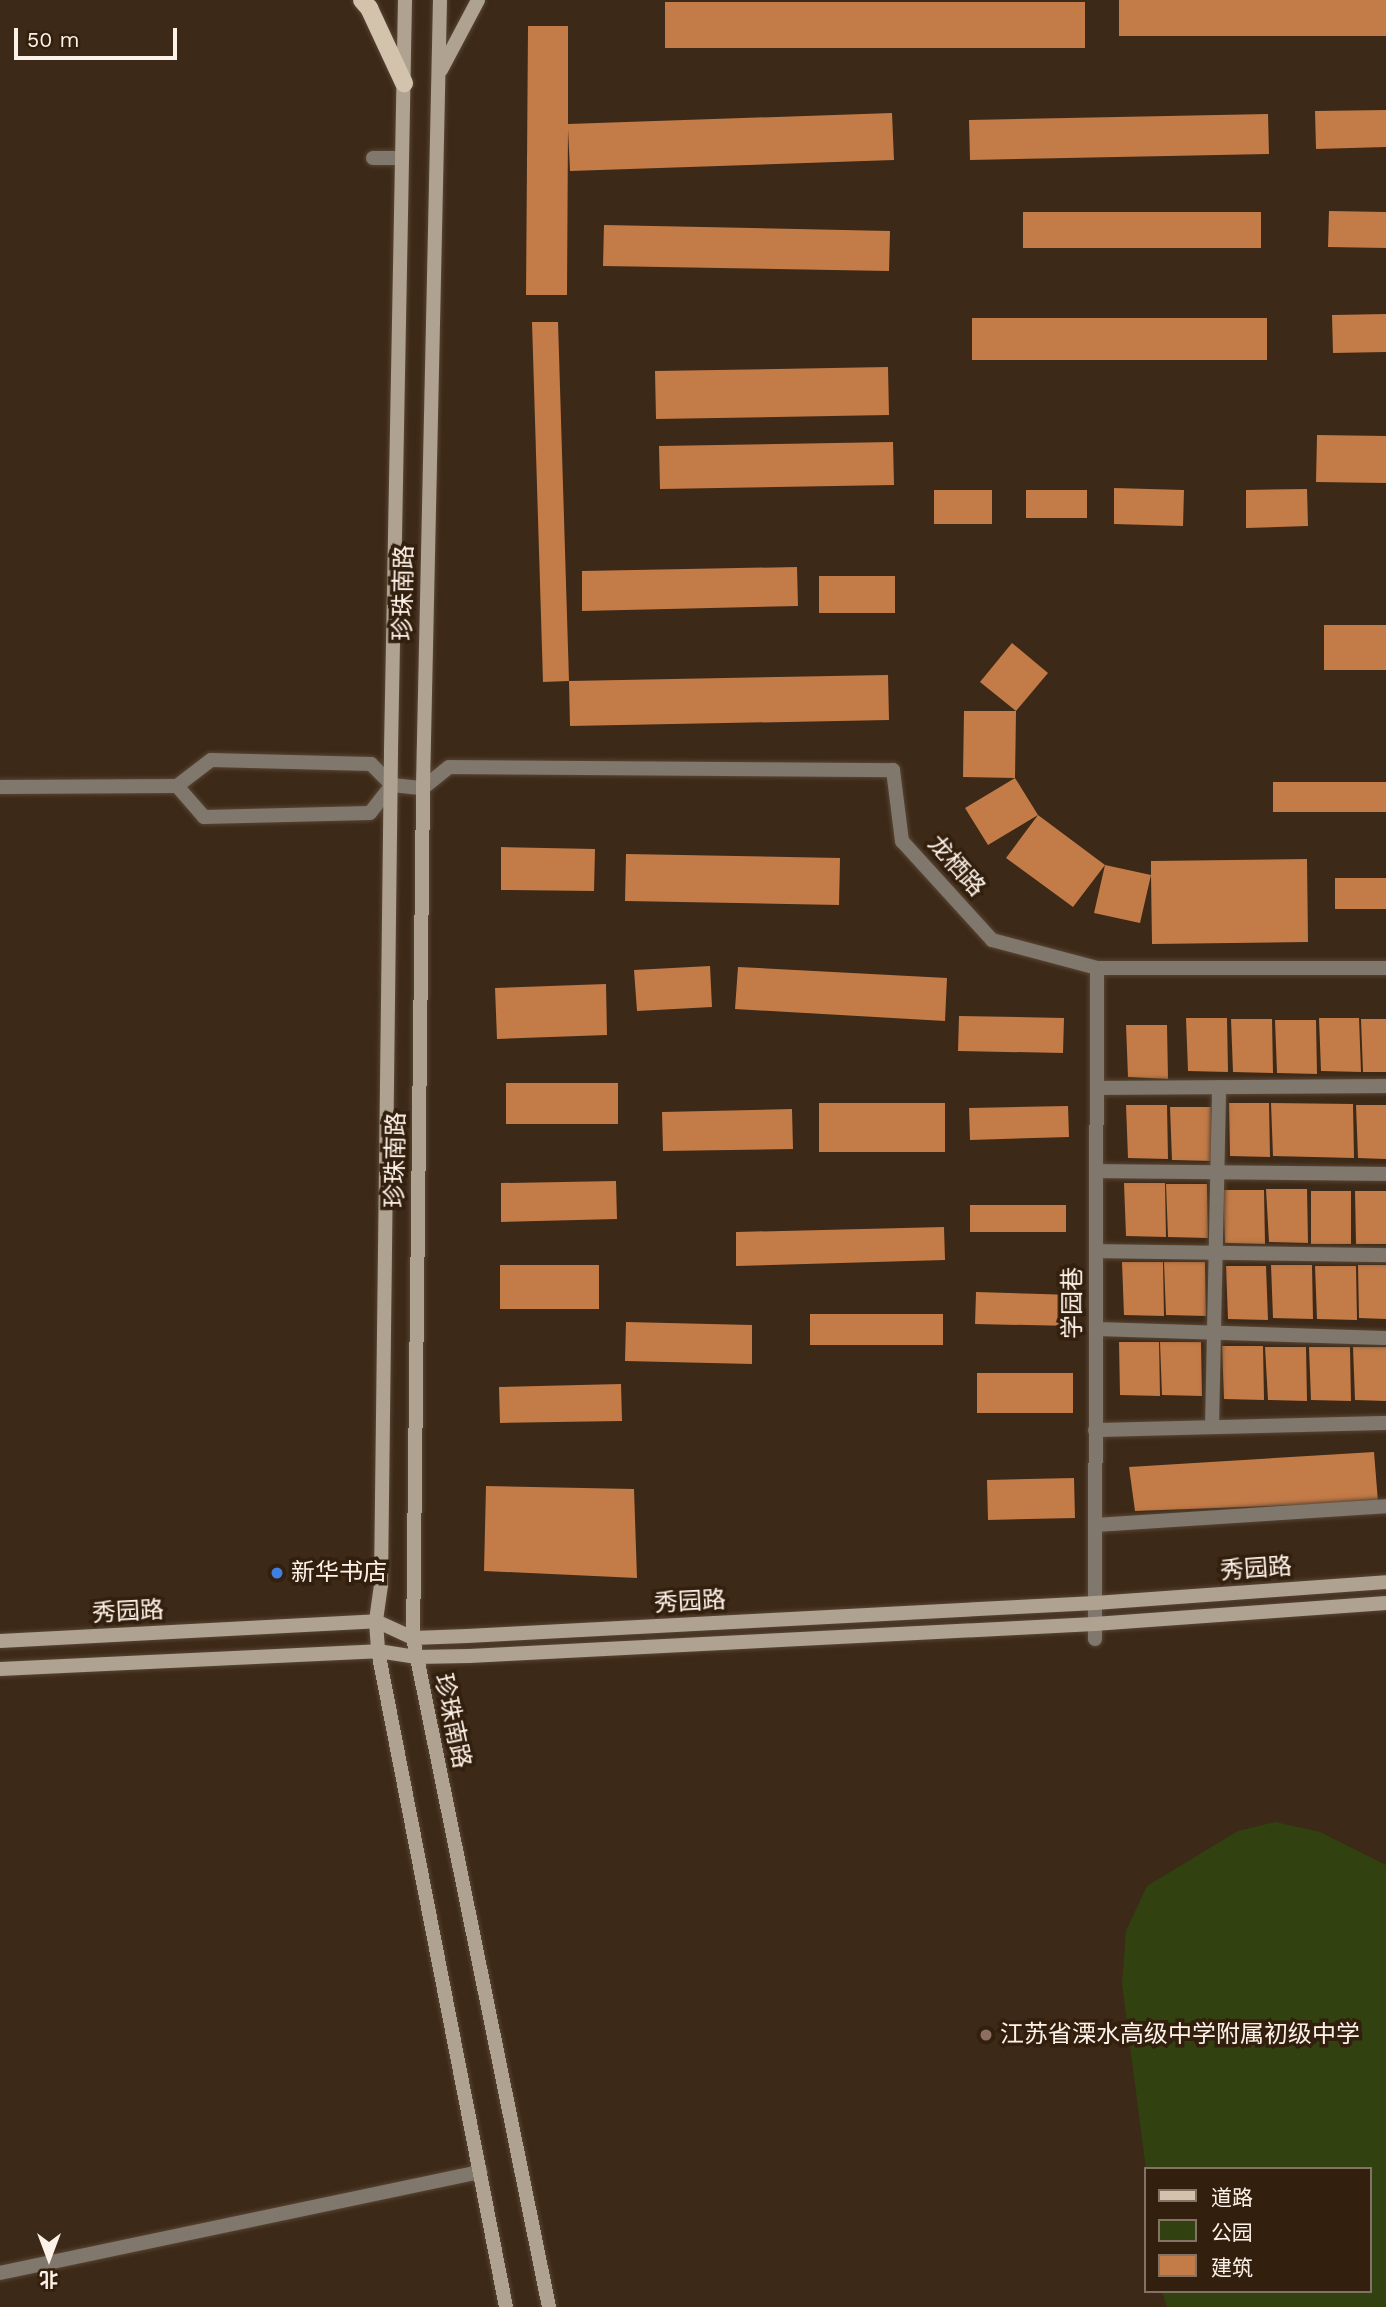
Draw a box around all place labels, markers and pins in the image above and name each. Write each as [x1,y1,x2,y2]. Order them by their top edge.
place label: 新华书店 [291,1559,387,1587]
marker: 新华书店 [269,1565,285,1581]
place label: 江苏省溧水高级中学附属初级中学 [1000,2021,1360,2049]
marker: 江苏省溧水高级中学附属初级中学 [978,2027,994,2043]

